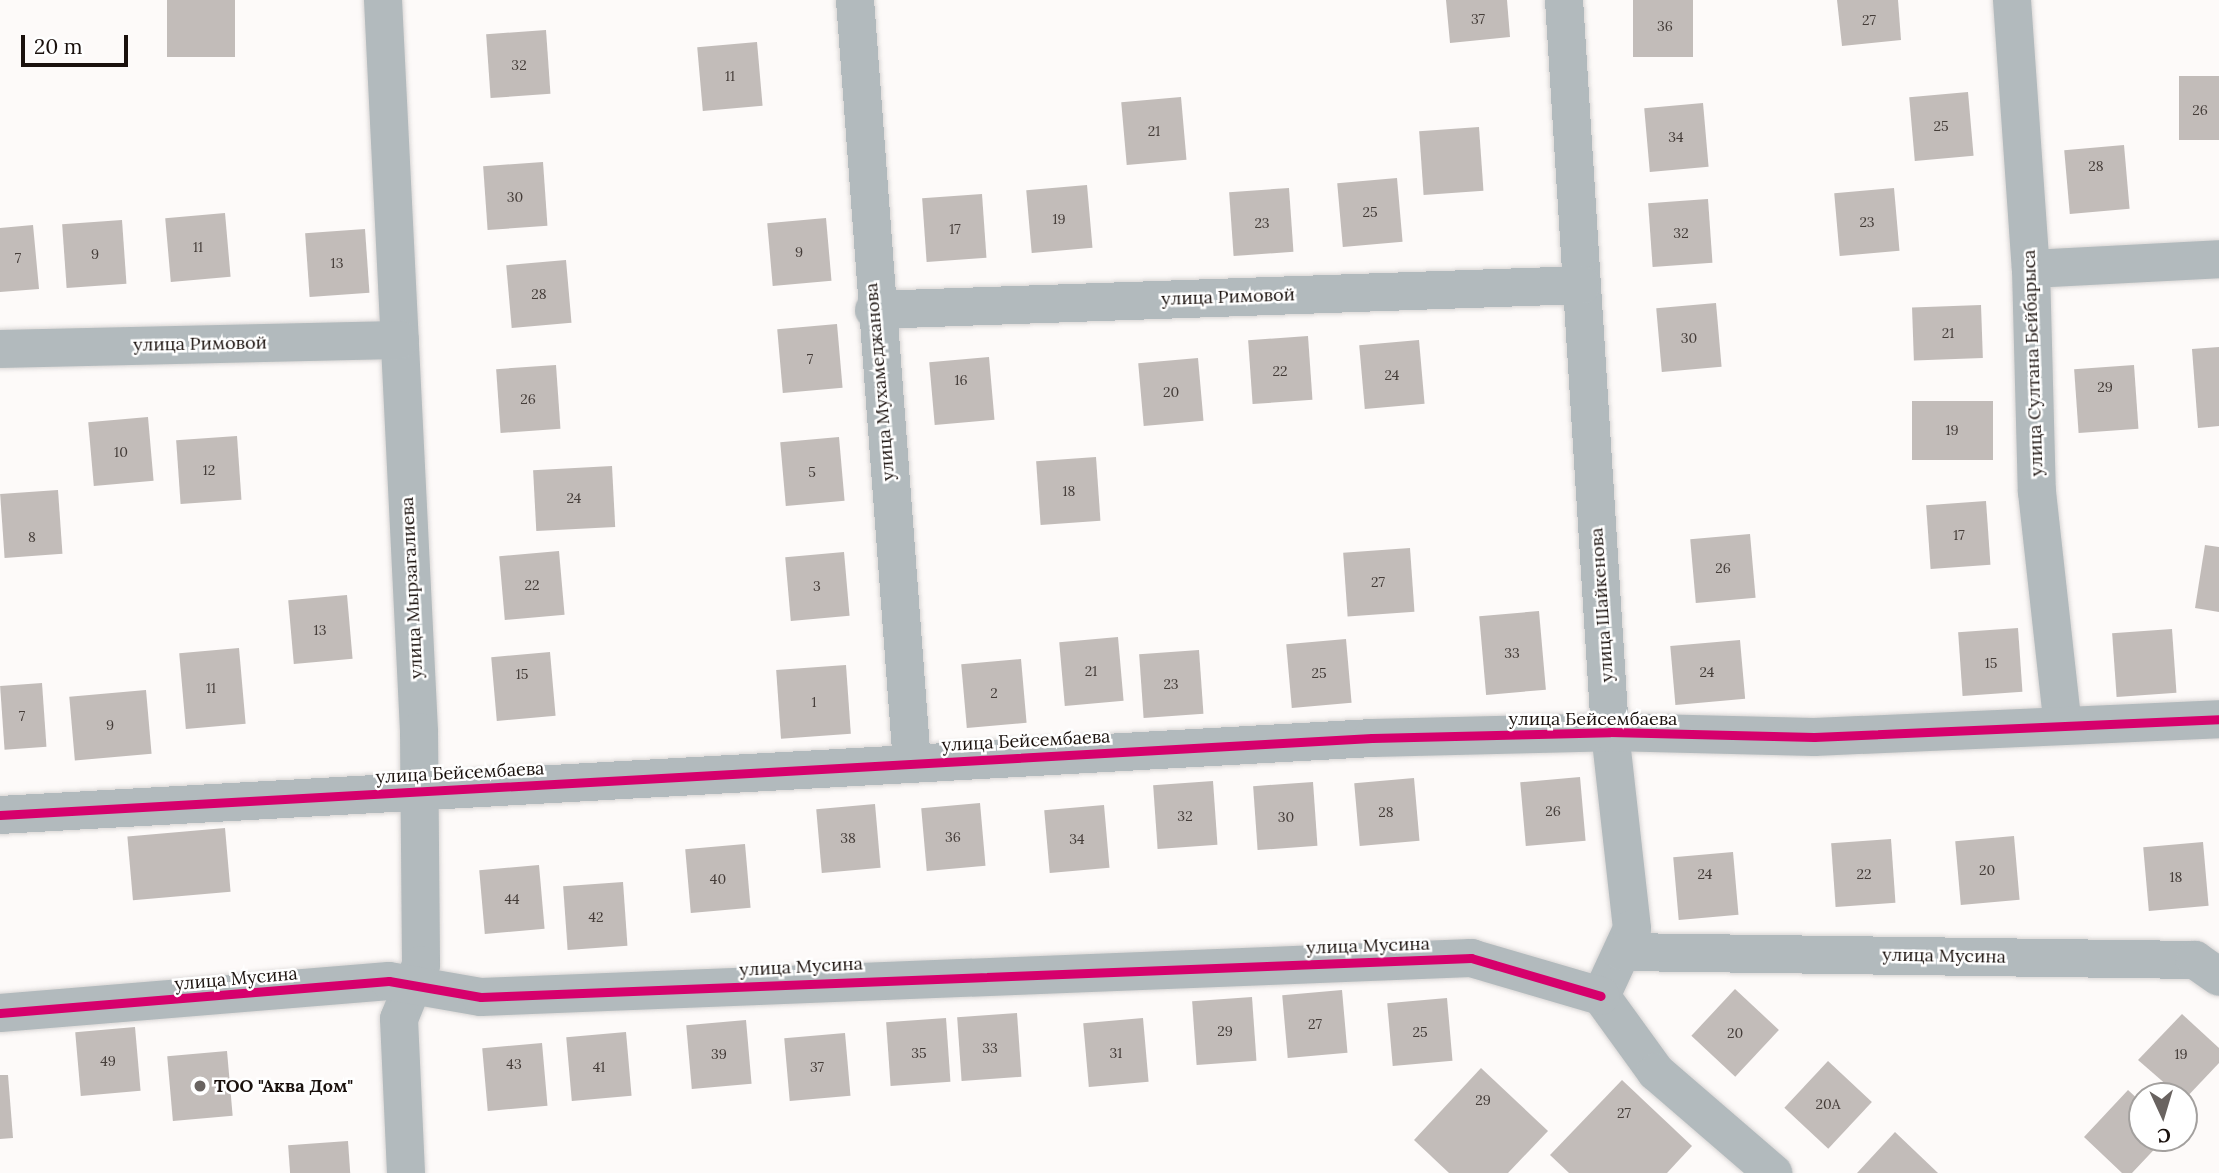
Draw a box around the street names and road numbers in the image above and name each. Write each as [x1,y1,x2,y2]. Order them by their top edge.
street label: улица Султана Бейбарыса [2018,249,2048,477]
street label: улица Мухамеджанова [861,282,899,482]
street label: улица Римовой [1161,284,1295,310]
street label: улица Римовой [133,332,267,356]
street label: улица Мырзагалиева [396,496,428,680]
street label: улица Шайкенова [1586,527,1618,683]
street label: улица Бейсембаева [1509,708,1677,730]
street label: улица Бейсембаева [941,726,1111,756]
street label: улица Бейсембаева [375,758,545,788]
street label: улица Мусина [1306,933,1430,959]
street label: улица Мусина [1882,944,2006,968]
street label: улица Мусина [739,953,863,981]
street label: улица Мусина [173,963,299,995]

